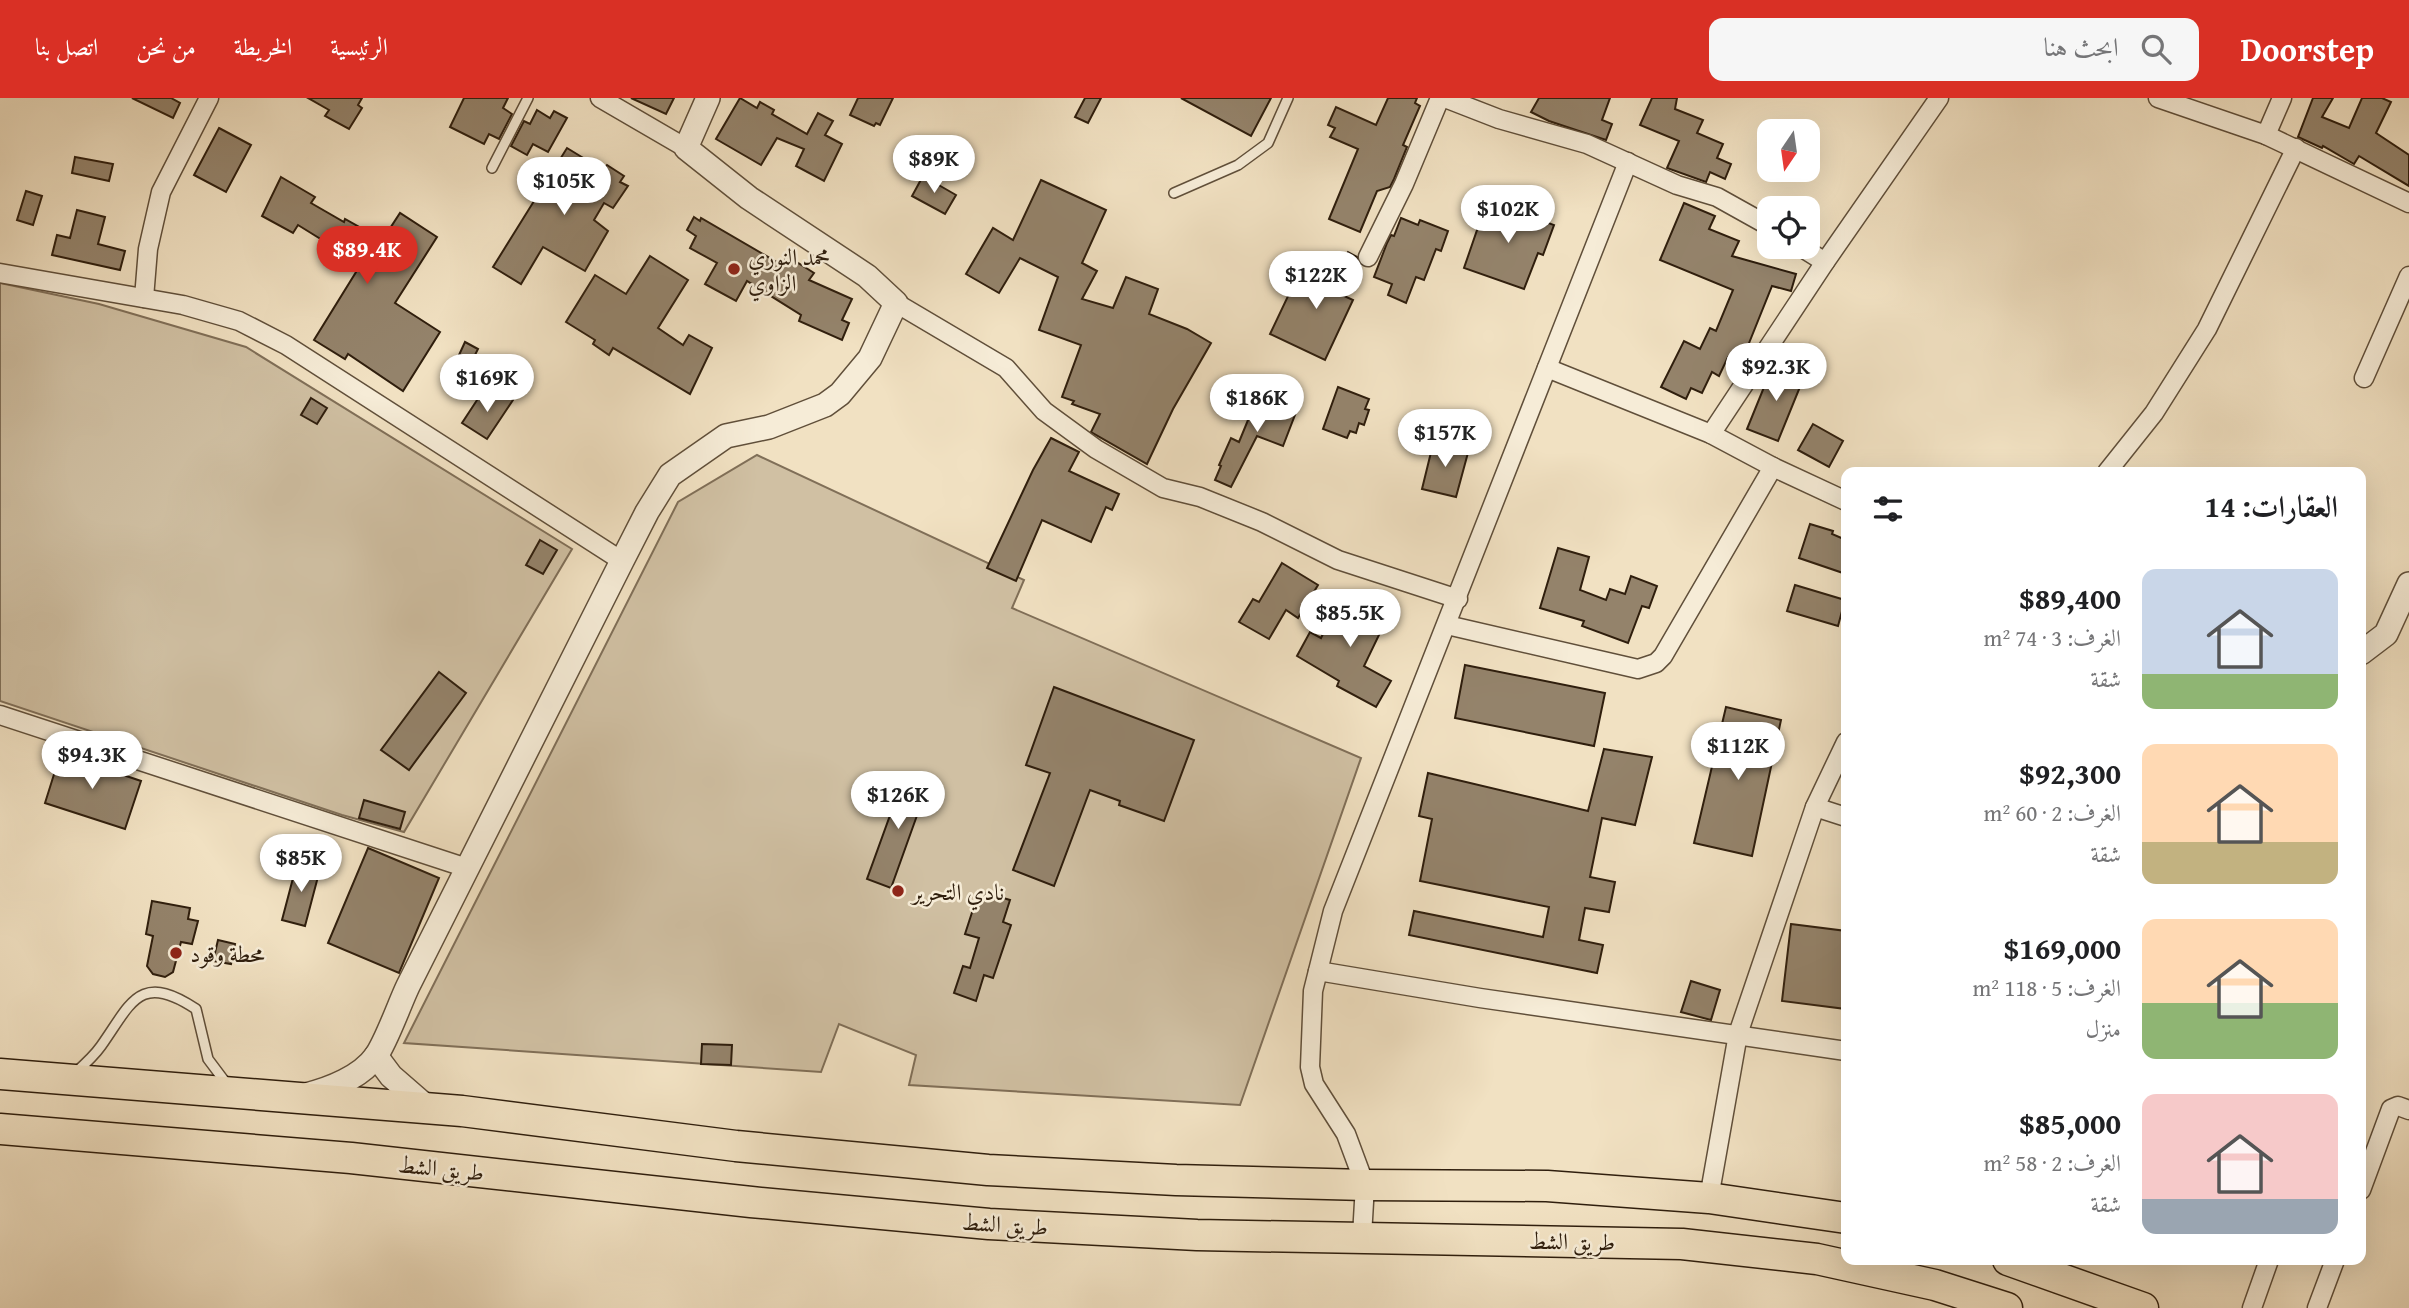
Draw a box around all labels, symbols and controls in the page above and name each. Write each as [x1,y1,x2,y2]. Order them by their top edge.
search box [1709,18,2199,81]
text: Doorstep [2241,25,2374,73]
text: ابحث هنا [2043,27,2119,66]
text: اتصل بنا [35,29,98,64]
text: من نحن [136,29,196,64]
text: الخريطة [234,29,292,64]
text: الرئيسية [330,29,388,64]
icon: search [2137,30,2175,68]
north arrow [1757,119,1820,182]
map controls [1757,119,1820,259]
pin: $89K [893,136,975,195]
text: $89K [909,141,959,174]
pin: $105K [515,158,613,217]
text: $105K [533,163,595,196]
pin: $102K [1459,186,1557,245]
text: $102K [1477,191,1539,224]
button: locate [1757,196,1820,259]
pin: $89.4K [310,226,424,286]
text: $89.4K [333,232,401,265]
place label: محمد النوري الزاوي [748,240,830,302]
pin: $122K [1267,252,1365,311]
text: $122K [1285,257,1347,290]
marker: محمد النوري الزاوي [726,261,742,277]
pin: $92.3K [1719,344,1833,403]
text: $92.3K [1742,349,1810,382]
pin: $169K [438,354,536,414]
text: $169K [456,360,518,393]
pin: $186K [1208,374,1306,434]
text: $186K [1226,380,1288,413]
pin: $157K [1396,410,1494,469]
text: $157K [1414,415,1476,448]
text: العقارات: 14 [2205,484,2338,528]
icon: filters [1869,490,1907,528]
text: $89,400 [2019,576,2121,620]
pin: $85.5K [1293,589,1407,649]
text: $85.5K [1316,595,1384,628]
icon: home [2198,597,2282,681]
text: الغرف: 3 · 74 m² [1984,621,2121,654]
text: شقة [2091,662,2121,695]
pin: $112K [1689,722,1787,782]
text: $112K [1707,728,1769,761]
pin: $94.3K [35,732,149,791]
text: $94.3K [58,737,126,770]
text: $92,300 [2019,751,2121,795]
pin: $126K [849,772,947,831]
icon: home [2198,772,2282,856]
text: $126K [867,777,929,810]
text: الغرف: 2 · 60 m² [1984,796,2121,829]
pin: $85K [260,834,342,894]
text: شقة [2091,837,2121,870]
text: $85K [276,840,326,873]
place label: نادي التحرير [910,875,1004,911]
marker: نادي التحرير [890,883,906,899]
text: $169,000 [2004,926,2121,970]
place label: محطة وقود [190,937,265,970]
marker: محطة وقود [168,945,184,961]
icon: home [2198,947,2282,1031]
text: الغرف: 5 · 118 m² [1973,971,2121,1004]
text: منزل [2086,1012,2121,1045]
text: $85,000 [2019,1101,2121,1145]
icon: home [2198,1122,2282,1206]
text: الغرف: 2 · 58 m² [1984,1146,2121,1179]
street label: طريق الشط [396,1147,486,1189]
text: شقة [2091,1187,2121,1220]
street label: طريق الشط [961,1205,1049,1243]
street label: طريق الشط [1528,1224,1616,1258]

